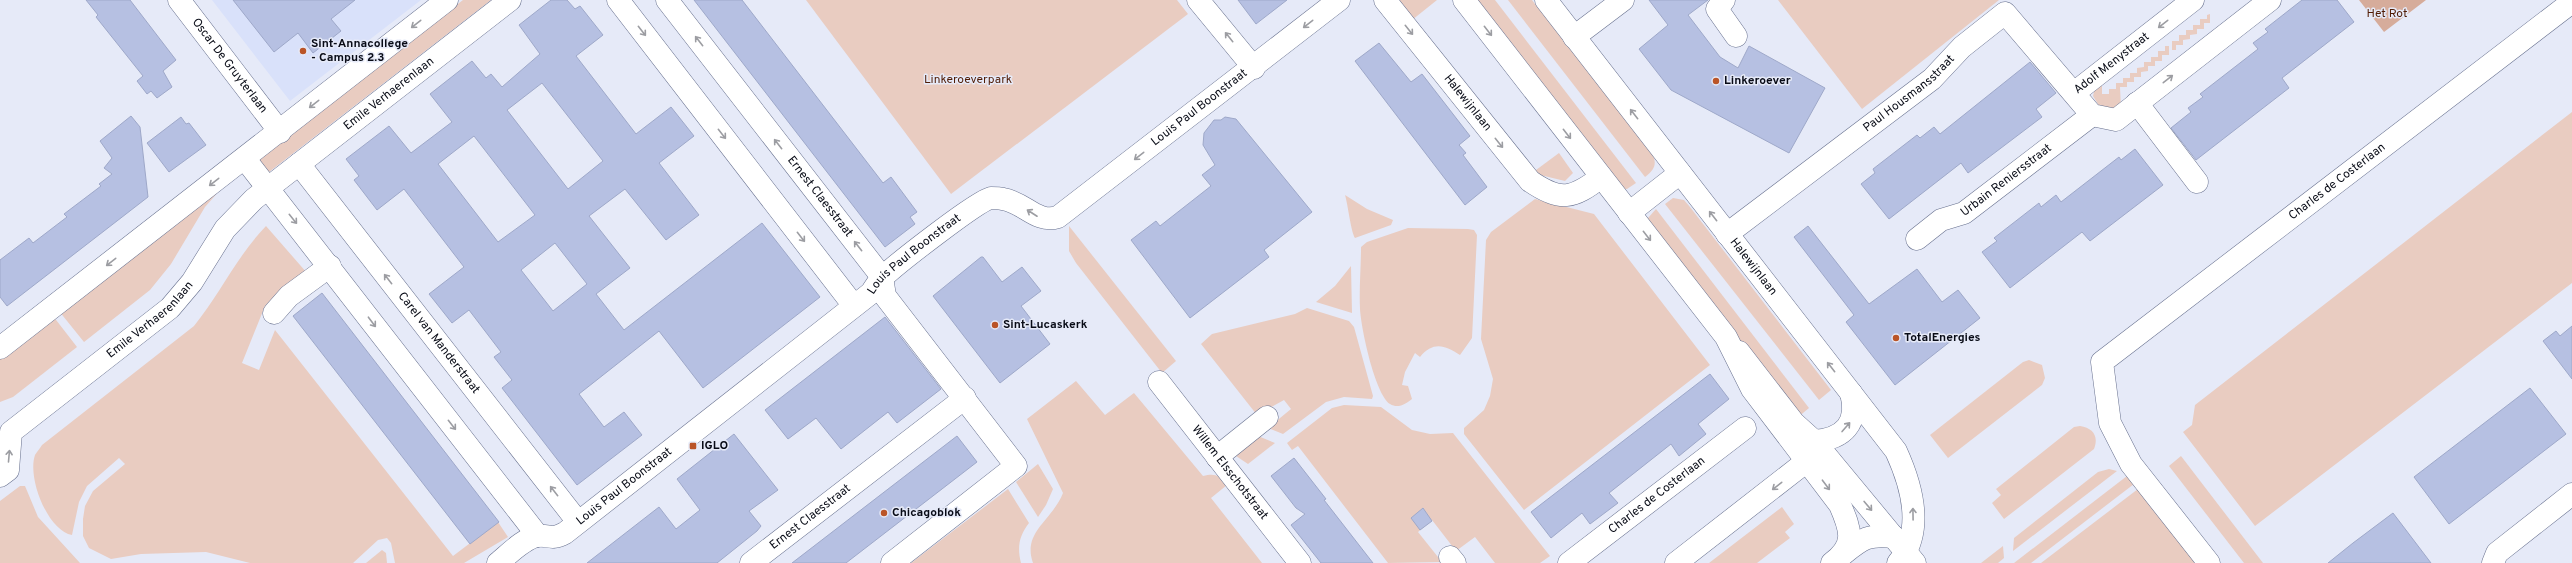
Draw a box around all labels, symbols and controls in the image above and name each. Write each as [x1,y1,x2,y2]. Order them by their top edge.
park label: Het Rot [2367,6,2407,22]
street label: Oscar De Gruyterlaan [188,15,271,117]
one-way arrow [411,20,422,28]
one-way arrow [1303,20,1314,29]
one-way arrow [2157,20,2168,28]
one-way arrow [638,25,647,36]
one-way arrow [1405,25,1413,36]
one-way arrow [1483,25,1492,36]
street label: Adolf Menystraat [2071,29,2153,98]
one-way arrow [1225,32,1233,43]
one-way arrow [694,35,703,46]
place label: Sint-Annacollege - Campus 2.3 [311,36,408,66]
marker: Sint-Annacollege - Campus 2.3 [298,46,308,56]
street label: Paul Housmansstraat [1860,52,1958,136]
street label: Emile Verhaerenlaan [340,54,438,134]
street label: Louis Paul Boonstraat [1148,66,1251,150]
street label: Halewijnlaan [1440,71,1495,135]
park label: Linkeroeverpark [924,72,1012,88]
place label: Linkeroever [1724,73,1791,89]
one-way arrow [2162,75,2173,84]
marker: Linkeroever [1711,76,1721,86]
one-way arrow [309,100,320,109]
one-way arrow [1629,108,1638,119]
one-way arrow [717,128,726,139]
one-way arrow [1563,128,1572,139]
one-way arrow [1495,137,1503,148]
one-way arrow [774,138,783,149]
street label: Charles de Costerlaan [2286,140,2389,224]
street label: Urbain Reniersstraat [1958,141,2055,221]
one-way arrow [1134,151,1145,160]
street label: Ernest Claesstraat [783,153,856,240]
one-way arrow [208,178,219,187]
one-way arrow [1026,208,1038,216]
street label: Louis Paul Boonstraat [864,211,964,298]
one-way arrow [1709,211,1717,222]
one-way arrow [288,214,297,224]
one-way arrow [797,231,805,242]
one-way arrow [1643,231,1652,242]
street label: Halewijnlaan [1726,235,1781,299]
one-way arrow [854,241,863,252]
one-way arrow [106,258,117,266]
one-way arrow [384,273,393,284]
street label: Emile Verhaerenlaan [104,278,197,362]
street label: Carel van Manderstraat [394,289,483,397]
one-way arrow [368,316,377,327]
place label: Sint-Lucaskerk [1003,317,1088,333]
marker: Sint-Lucaskerk [990,320,1000,330]
place label: TotalEnergies [1904,330,1981,346]
marker: TotalEnergies [1891,333,1901,343]
one-way arrow [1826,362,1835,373]
one-way arrow [448,419,456,430]
street label: Willem Elsschotstraat [1188,422,1272,523]
one-way arrow [1842,422,1851,433]
place label: IGLO [701,438,728,454]
marker: IGLO [688,441,698,451]
street label: Louis Paul Boonstraat [573,444,675,529]
one-way arrow [5,450,12,463]
street label: Charles de Costerlaan [1605,453,1709,538]
one-way arrow [1822,479,1830,490]
street label: Ernest Claesstraat [767,481,854,554]
one-way arrow [1772,481,1783,490]
one-way arrow [550,486,559,497]
one-way arrow [1864,501,1873,511]
place label: Chicagoblok [892,505,961,521]
marker: Chicagoblok [879,508,889,518]
one-way arrow [1909,508,1917,521]

